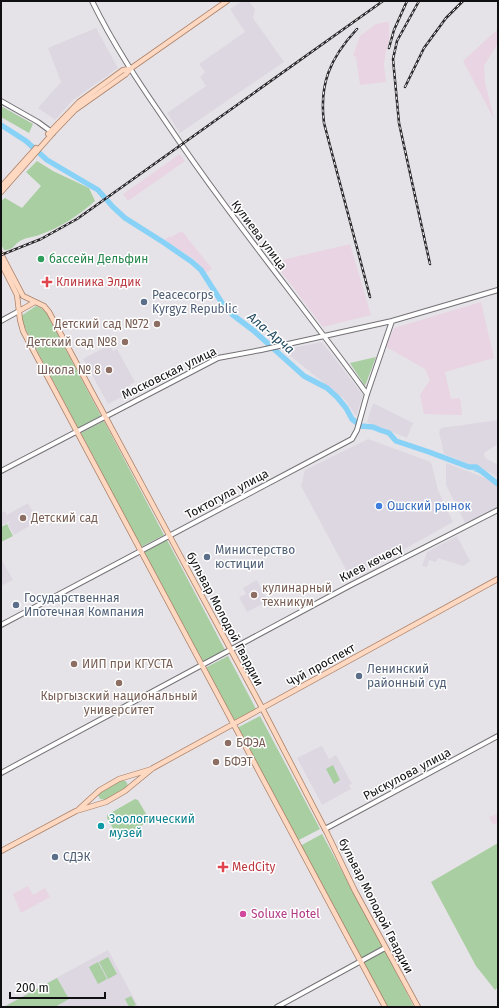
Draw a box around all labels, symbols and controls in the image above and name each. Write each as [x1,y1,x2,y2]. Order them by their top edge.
street label: Кулиева улица [228,198,290,272]
place label: бассейн Дельфин [49,252,148,266]
marker: бассейн Дельфин [36,254,46,264]
place label: Клиника Элдик [56,275,141,289]
marker: Клиника Элдик [41,276,53,288]
place label: Peacecorps Kyrgyz Republic [152,288,238,316]
marker: Peacecorps Kyrgyz Republic [139,297,149,307]
water label: Ала-Арча [244,308,297,357]
place label: Детский сад №72 [53,317,149,331]
marker: Детский сад №72 [152,319,162,329]
place label: Детский сад №8 [26,335,117,349]
marker: Детский сад №8 [120,337,130,347]
street label: Московская улица [119,344,219,402]
place label: Школа № 8 [37,363,101,377]
marker: Школа № 8 [104,365,114,375]
street label: Токтогула улица [183,466,271,522]
place label: Ошский рынок [387,499,471,513]
marker: Ошский рынок [374,501,384,511]
place label: Детский сад [30,511,98,525]
marker: Детский сад [18,513,28,523]
street label: Киев көчөсү [337,541,405,585]
place label: Министерство юстиции [215,543,295,571]
street label: бульвар Молодой Гвардии [184,550,266,688]
marker: Министерство юстиции [202,552,212,562]
place label: кулинарный техникум [262,581,332,609]
marker: кулинарный техникум [249,590,259,600]
place label: Государственная Ипотечная Компания [24,591,144,619]
marker: Государственная Ипотечная Компания [11,600,21,610]
street label: Чуй проспект [284,640,358,690]
place label: ИИП при КГУСТА [82,657,173,671]
marker: ИИП при КГУСТА [69,659,79,669]
place label: Ленинский районный суд [367,662,447,690]
marker: Ленинский районный суд [354,671,364,681]
marker: Кыргызский национальный университет [114,678,124,688]
place label: Кыргызский национальный университет [40,689,198,717]
place label: БФЭА [236,736,266,750]
marker: БФЭА [223,738,233,748]
street label: Рыскулова улица [361,745,453,803]
place label: БФЭТ [224,755,254,769]
marker: БФЭТ [211,757,221,767]
place label: Зоологический музей [109,812,195,840]
marker: Зоологический музей [96,821,106,831]
street label: бульвар Молодой Гвардии [336,836,416,976]
place label: СДЭК [63,850,91,864]
marker: СДЭК [50,852,60,862]
place label: MedCity [232,860,275,874]
marker: MedCity [217,861,229,873]
place label: Soluxe Hotel [251,907,320,921]
marker: Soluxe Hotel [238,909,248,919]
scale bar [10,974,105,1000]
text: 200 m [16,981,49,995]

